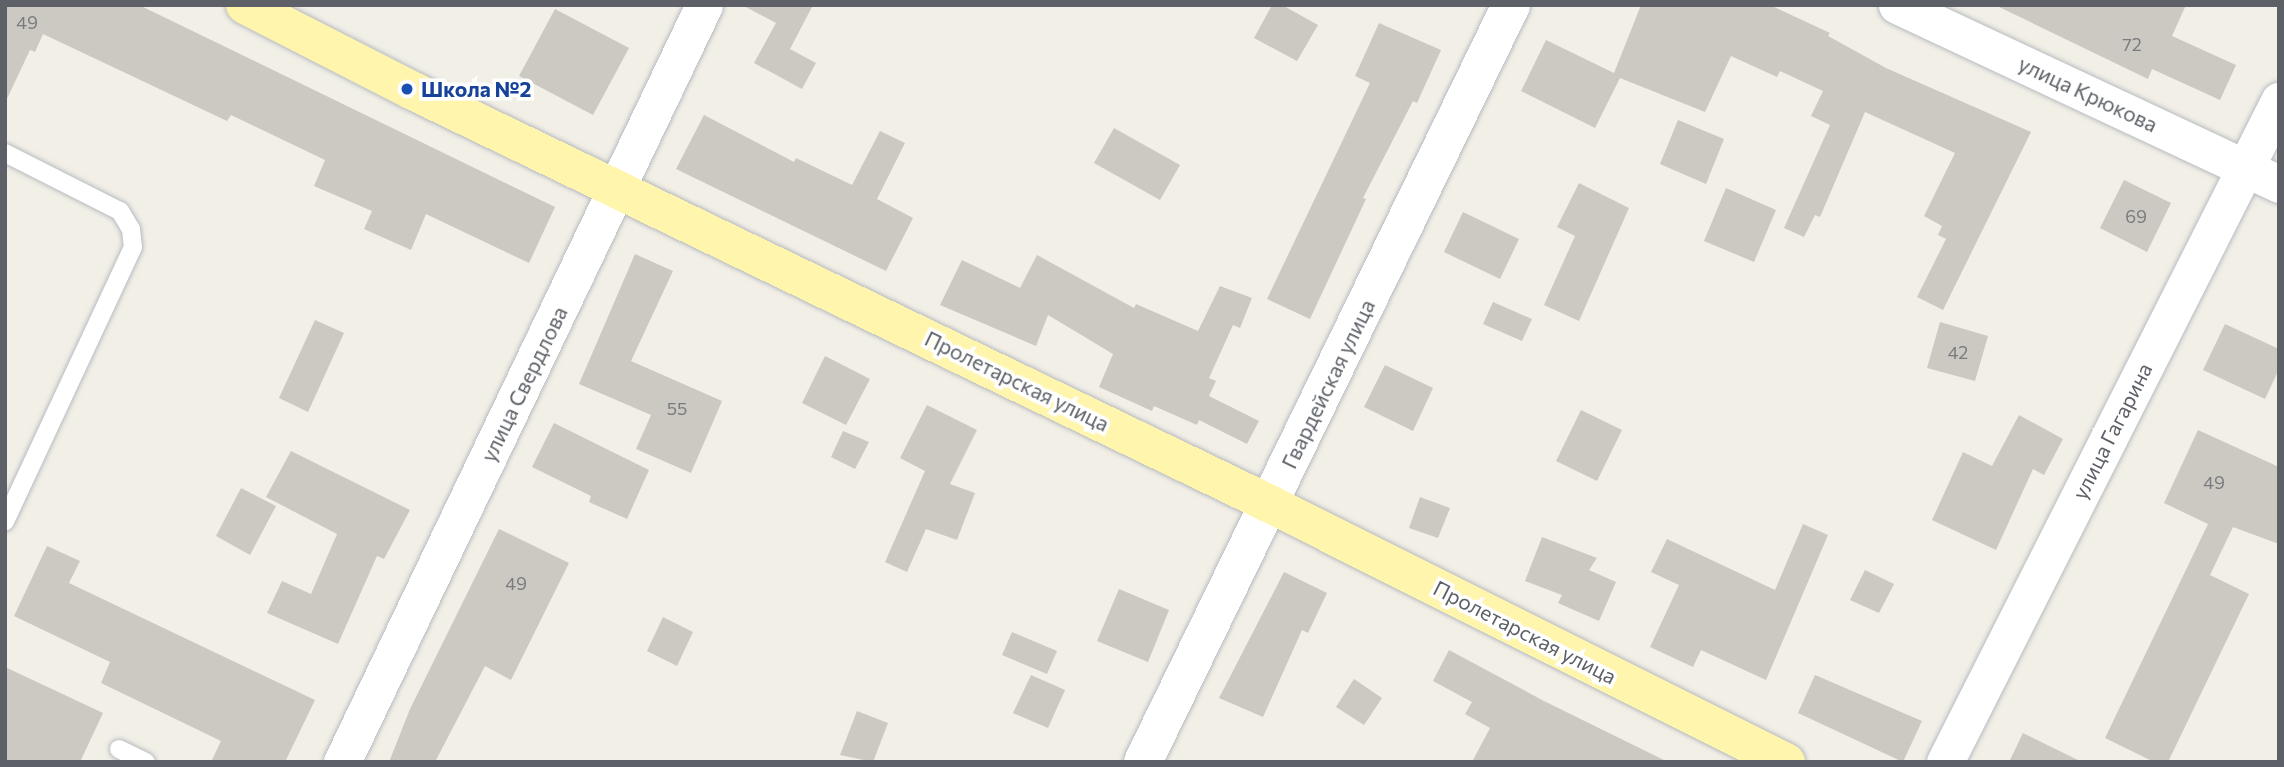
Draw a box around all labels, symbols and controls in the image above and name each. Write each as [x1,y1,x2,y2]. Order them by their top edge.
house number: 49 [16,11,38,33]
house number: 72 [2122,33,2142,55]
street label: улица Крюкова [2015,51,2161,137]
place label: Школа №2 [421,76,531,102]
marker: Школа №2 [399,81,415,97]
house number: 69 [2125,205,2147,227]
street label: Гвардейская улица [1276,295,1380,473]
street label: улица Свердлова [475,302,573,466]
street label: Пролетарская улица [921,325,1113,437]
house number: 42 [1948,341,1968,363]
street label: улица Гагарина [2067,359,2157,503]
house number: 55 [667,397,687,419]
house number: 49 [2203,471,2225,493]
house number: 49 [505,572,527,594]
street label: Пролетарская улица [1429,575,1621,689]

